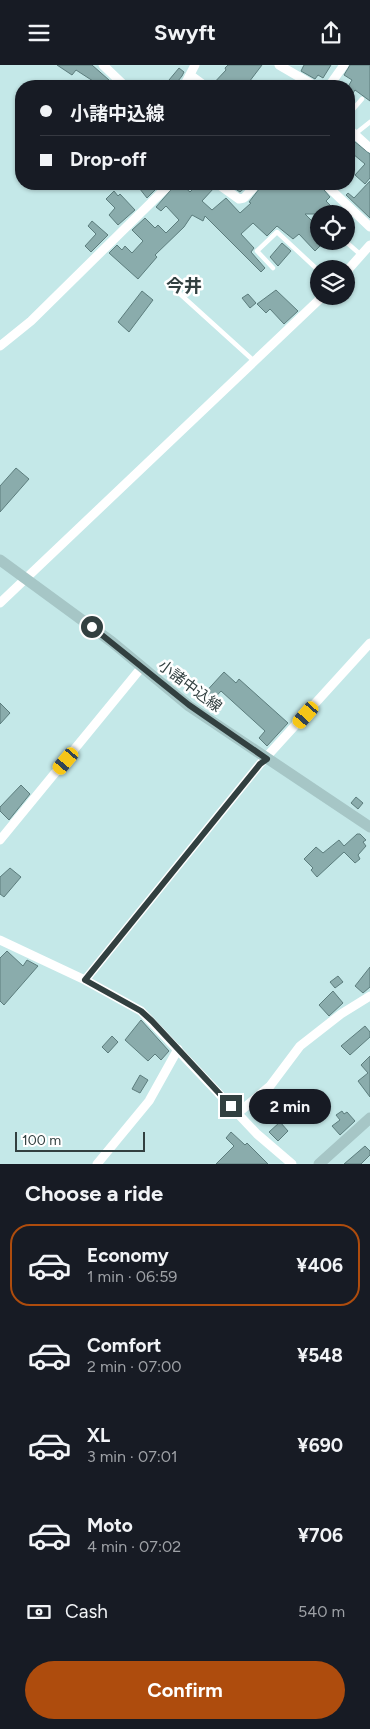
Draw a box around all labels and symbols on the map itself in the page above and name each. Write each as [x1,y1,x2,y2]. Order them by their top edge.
district label: 今井 [166,275,202,297]
route start [81,616,103,638]
street label: 小諸中込線 [155,656,225,716]
car [290,699,321,731]
car [50,745,81,777]
callout: 2 min [248,1089,331,1123]
route end [220,1095,242,1117]
scale bar [15,1129,145,1152]

